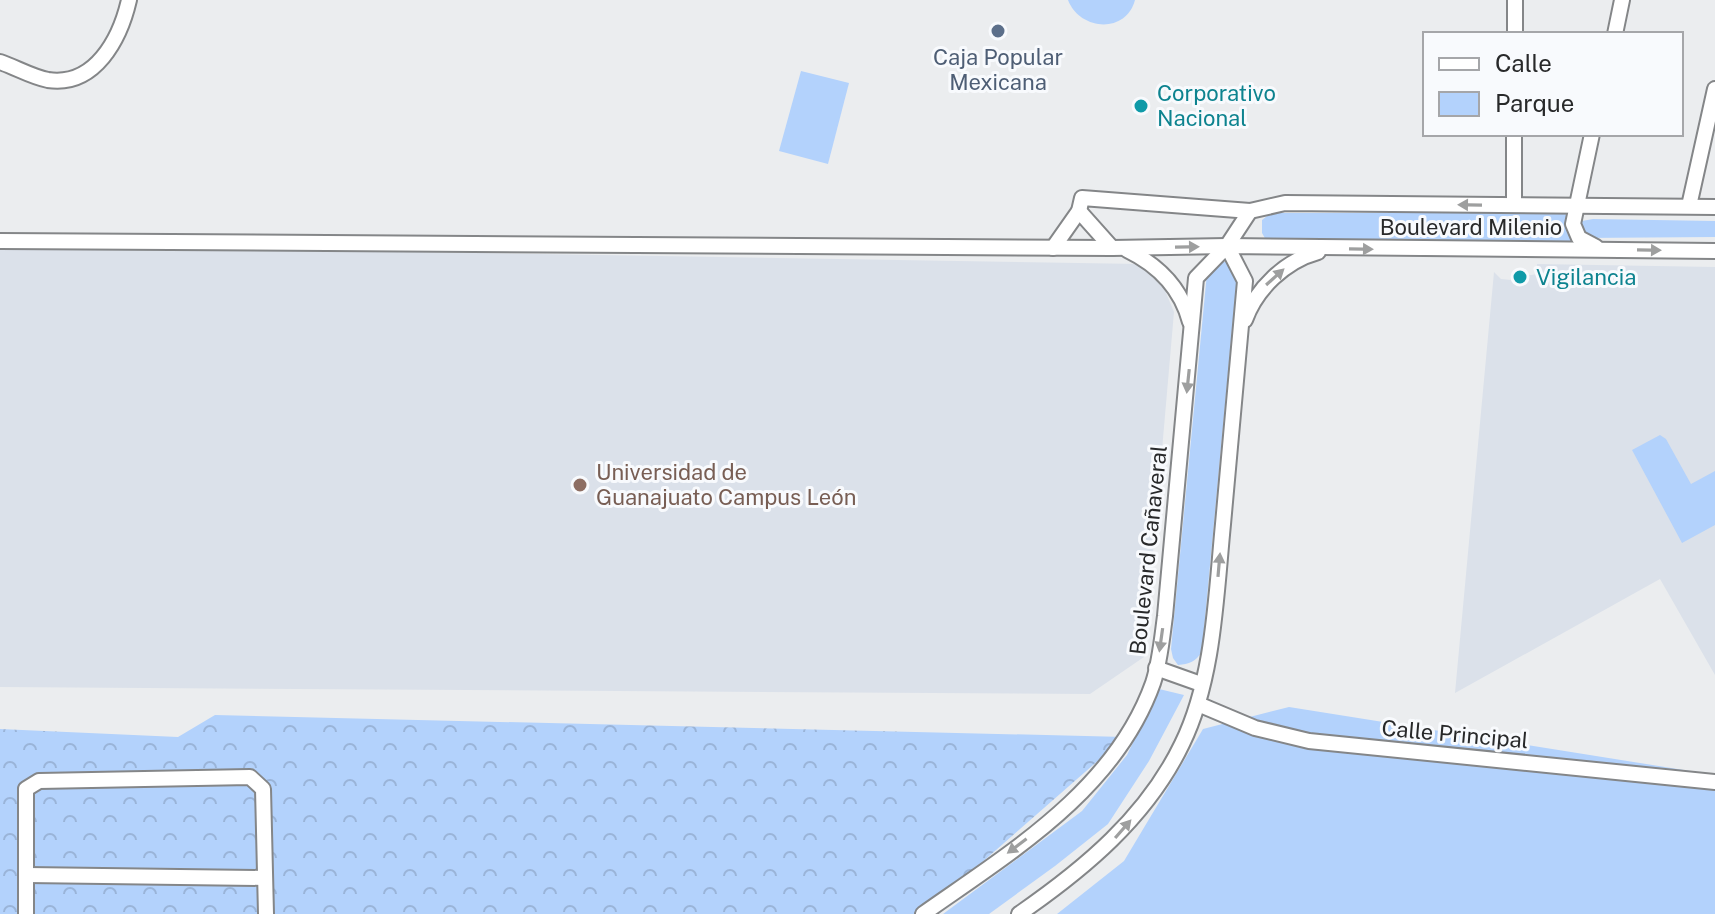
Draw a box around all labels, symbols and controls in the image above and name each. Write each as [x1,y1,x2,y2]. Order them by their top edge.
marker: Caja Popular Mexicana [989,22,1007,40]
legend [1423,32,1683,136]
place label: Caja Popular Mexicana [933,44,1063,95]
text: Calle [1495,49,1552,77]
place label: Corporativo Nacional [1157,80,1276,131]
text: Parque [1495,89,1574,117]
marker: Corporativo Nacional [1132,97,1150,115]
one-way arrow [1457,198,1482,211]
street label: Boulevard Milenio [1380,214,1562,240]
one-way arrow [1175,240,1200,253]
one-way arrow [1349,243,1374,255]
one-way arrow [1637,244,1662,256]
place label: Vigilancia [1536,264,1636,290]
marker: Vigilancia [1511,268,1529,286]
one-way arrow [1266,269,1285,287]
one-way arrow [1181,369,1194,394]
street label: Boulevard Cañaveral [1124,444,1172,656]
place label: Universidad de Guanajuato Campus León [596,459,856,510]
marker: Universidad de Guanajuato Campus León [571,476,589,494]
one-way arrow [1213,552,1226,577]
one-way arrow [1154,628,1167,653]
street label: Calle Principal [1380,715,1530,753]
one-way arrow [1113,820,1131,839]
one-way arrow [1007,838,1027,854]

